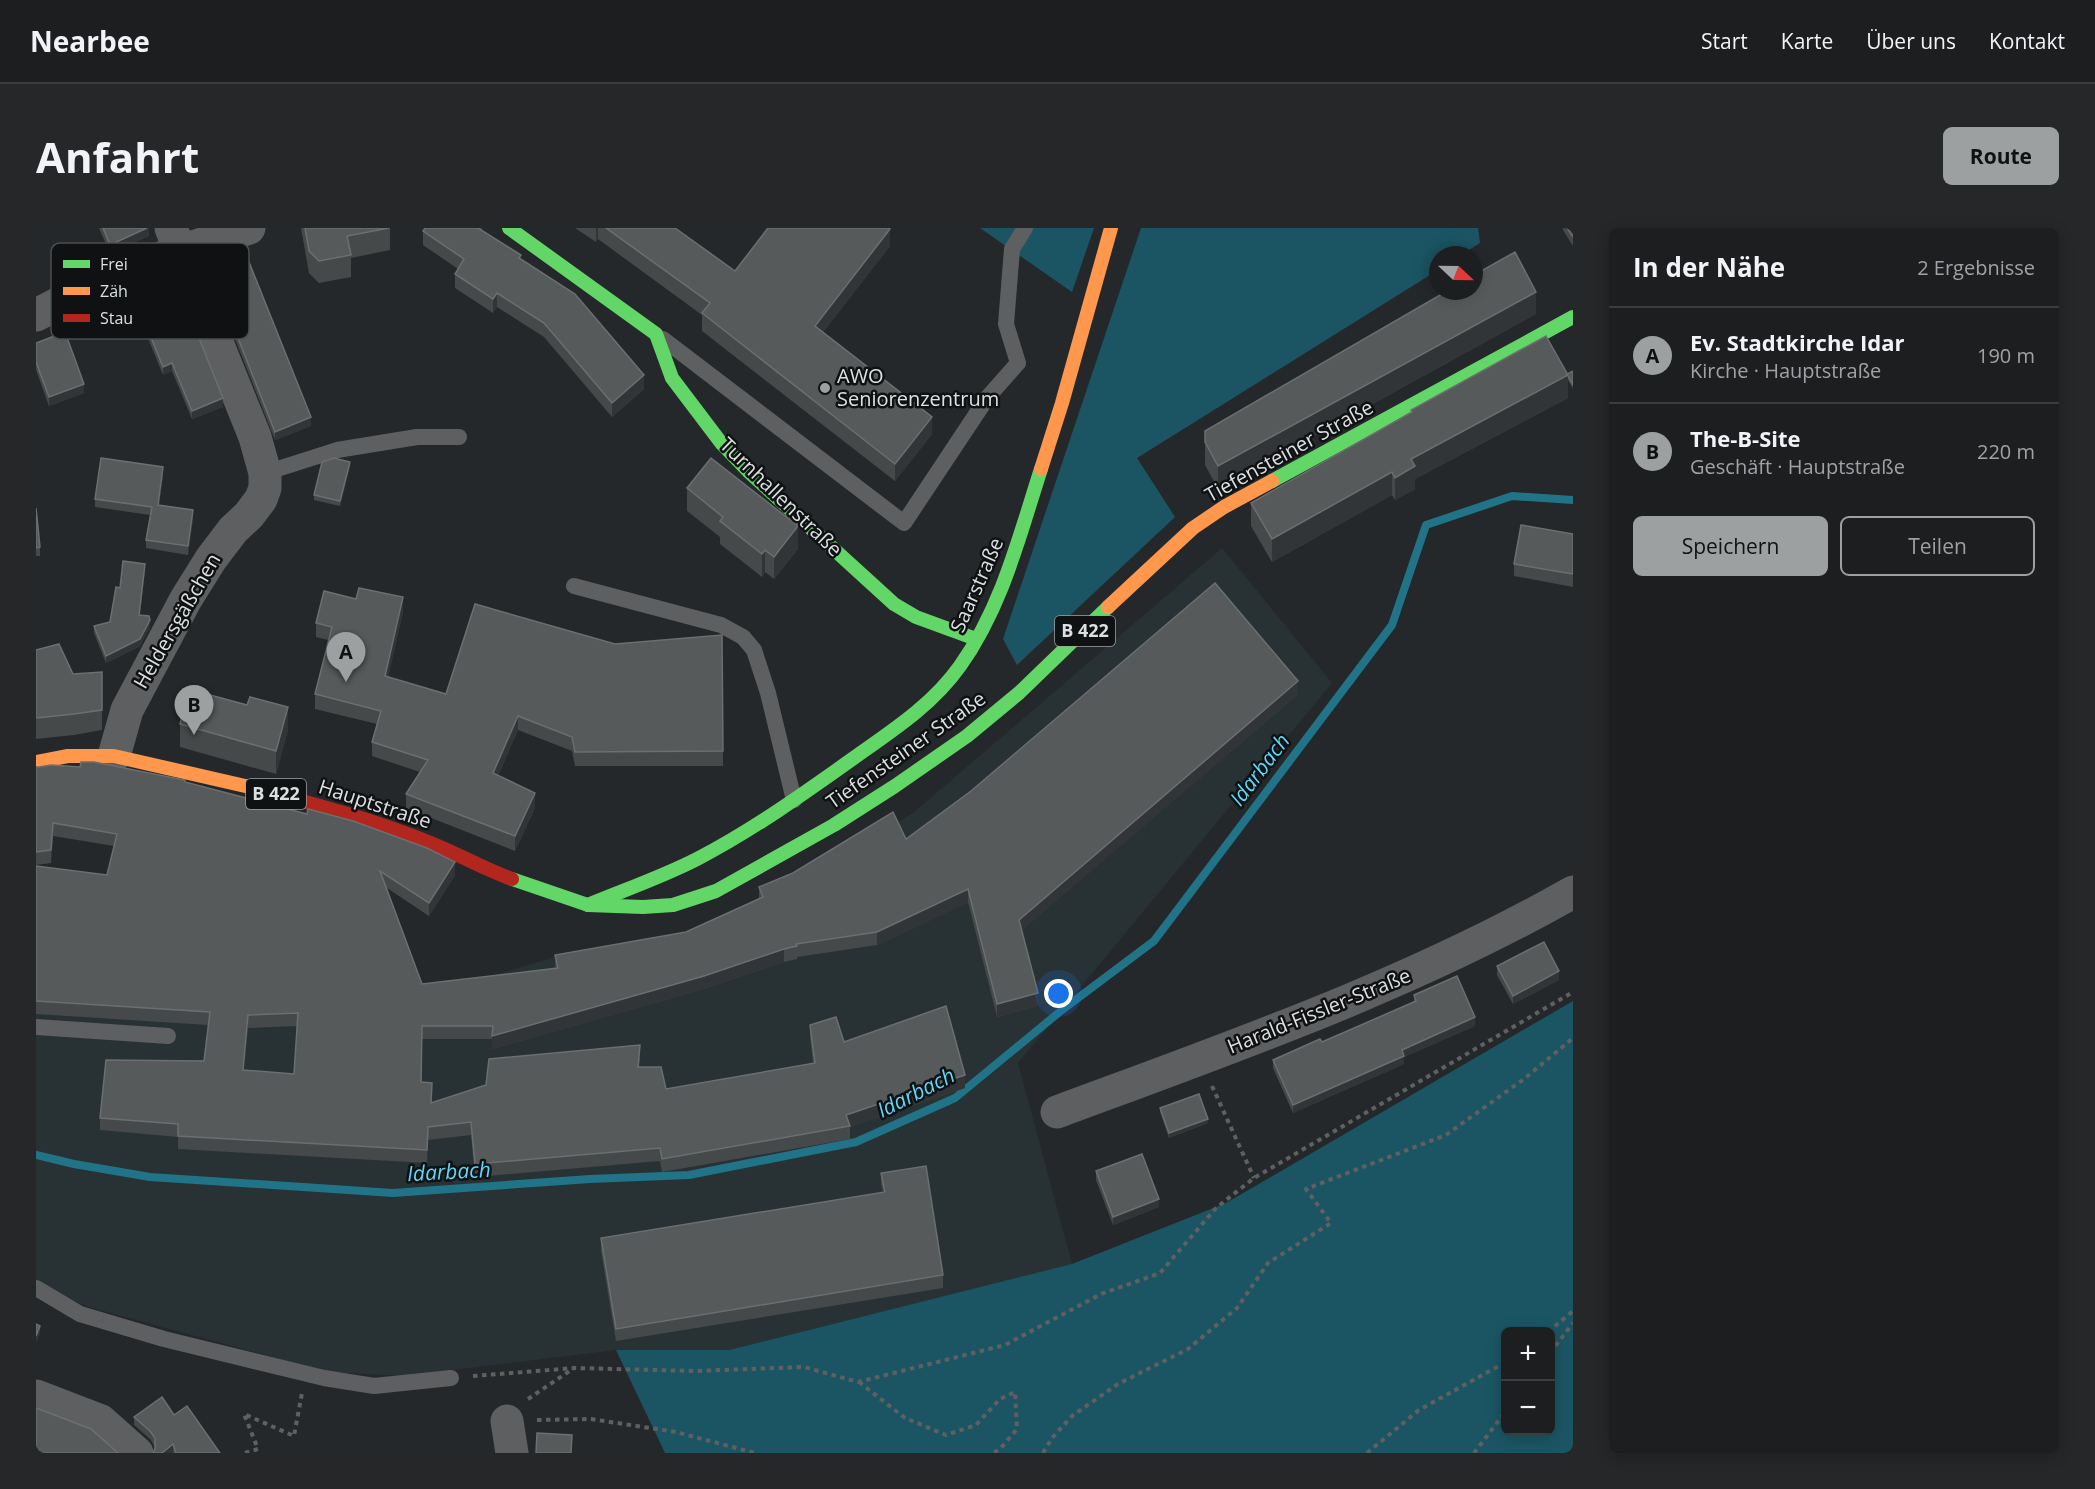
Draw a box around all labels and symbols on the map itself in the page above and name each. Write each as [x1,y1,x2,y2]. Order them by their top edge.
legend [51,243,249,339]
north arrow [1429,246,1483,300]
text: Frei [100,253,128,275]
text: Zäh [100,280,128,302]
text: Stau [100,307,133,329]
place label: AWO Seniorenzentrum [837,362,999,412]
marker: AWO Seniorenzentrum [818,381,832,395]
street label: Tiefensteiner Straße [1200,393,1378,508]
street label: Turnhallenstraße [714,431,848,562]
street label: Saarstraße [944,533,1009,636]
street label: Heldersgäßchen [127,548,226,693]
road number: B 422 [1055,616,1115,646]
pin: A [326,632,366,682]
street label: Tiefensteiner Straße [821,685,991,815]
pin: B [174,686,214,735]
water label: Idarbach [1223,728,1296,811]
street label: Hauptstraße [315,773,435,834]
road number: B 422 [246,779,306,809]
street label: Harald-Fissler-Straße [1223,961,1414,1060]
your location [1044,979,1073,1008]
water label: Idarbach [872,1061,959,1124]
water label: Idarbach [406,1155,491,1187]

